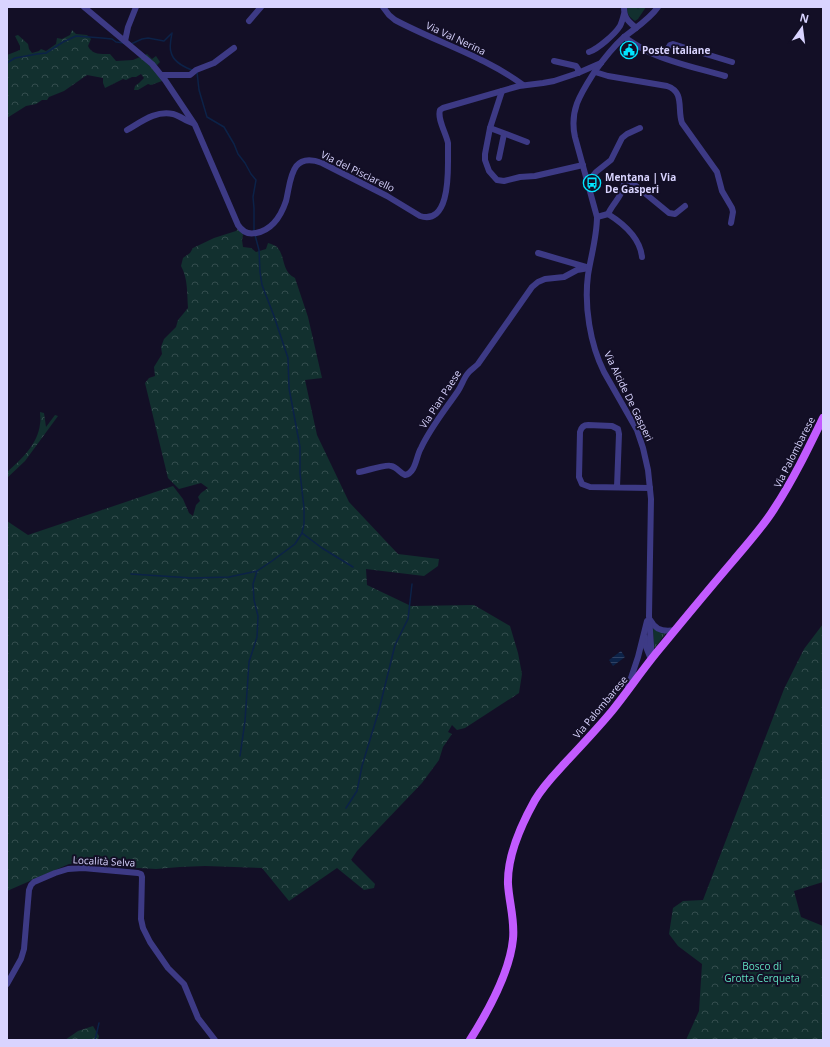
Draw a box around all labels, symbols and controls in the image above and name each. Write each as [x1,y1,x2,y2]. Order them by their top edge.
north arrow [782,8,822,48]
text: N [798,9,811,26]
street label: Via Val Nerina [424,18,488,58]
public building icon: Poste italiane [619,40,639,60]
place label: Poste italiane [642,43,710,57]
street label: Via del Pisciarello [319,147,397,195]
place label: Mentana | Via De Gasperi [605,170,676,196]
bus stop icon: Mentana | Via De Gasperi [582,173,602,193]
street label: Via Alcide De Gasperi [601,349,657,443]
street label: Via Pian Paese [416,367,464,431]
street label: Via Palombarese [770,414,818,490]
street label: Via Palombarese [570,672,631,741]
street label: Località Selva [72,852,136,870]
park label: Bosco di Grotta Cerqueta [724,959,800,985]

